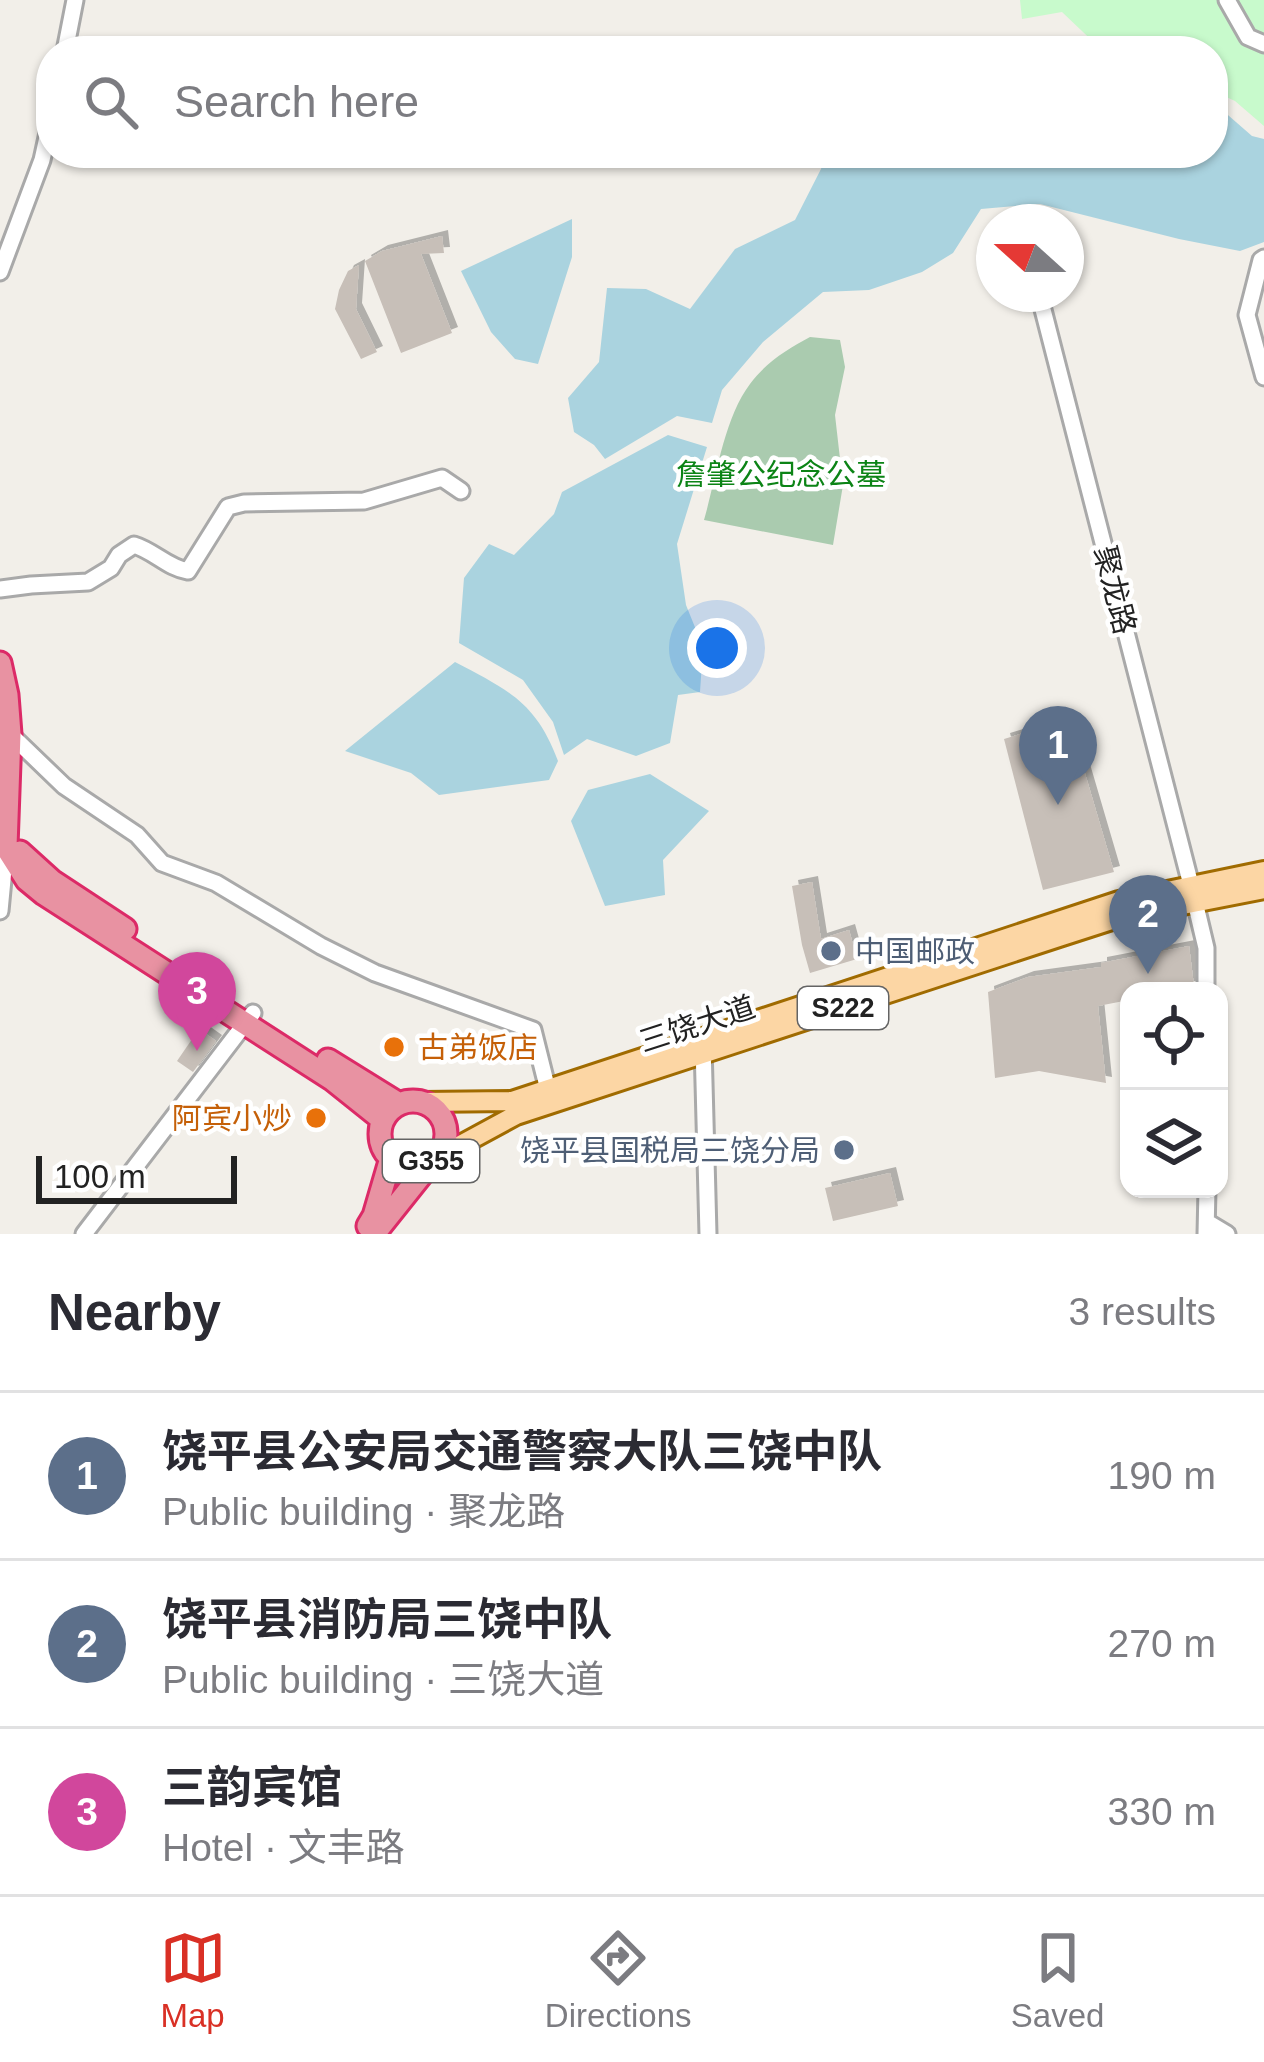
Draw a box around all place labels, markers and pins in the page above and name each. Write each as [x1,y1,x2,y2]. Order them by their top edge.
pin: 1 [1019,706,1097,805]
pin: 2 [1109,875,1187,974]
place label: 中国邮政 [855,935,975,968]
marker: 中国邮政 [818,938,844,964]
pin: 3 [158,952,236,1051]
place label: 古弟饭店 [418,1031,538,1064]
marker: 古弟饭店 [381,1034,407,1060]
place label: 阿宾小炒 [172,1102,292,1135]
marker: 阿宾小炒 [303,1105,329,1131]
place label: 饶平县国税局三饶分局 [520,1134,820,1167]
marker: 饶平县国税局三饶分局 [831,1137,857,1163]

